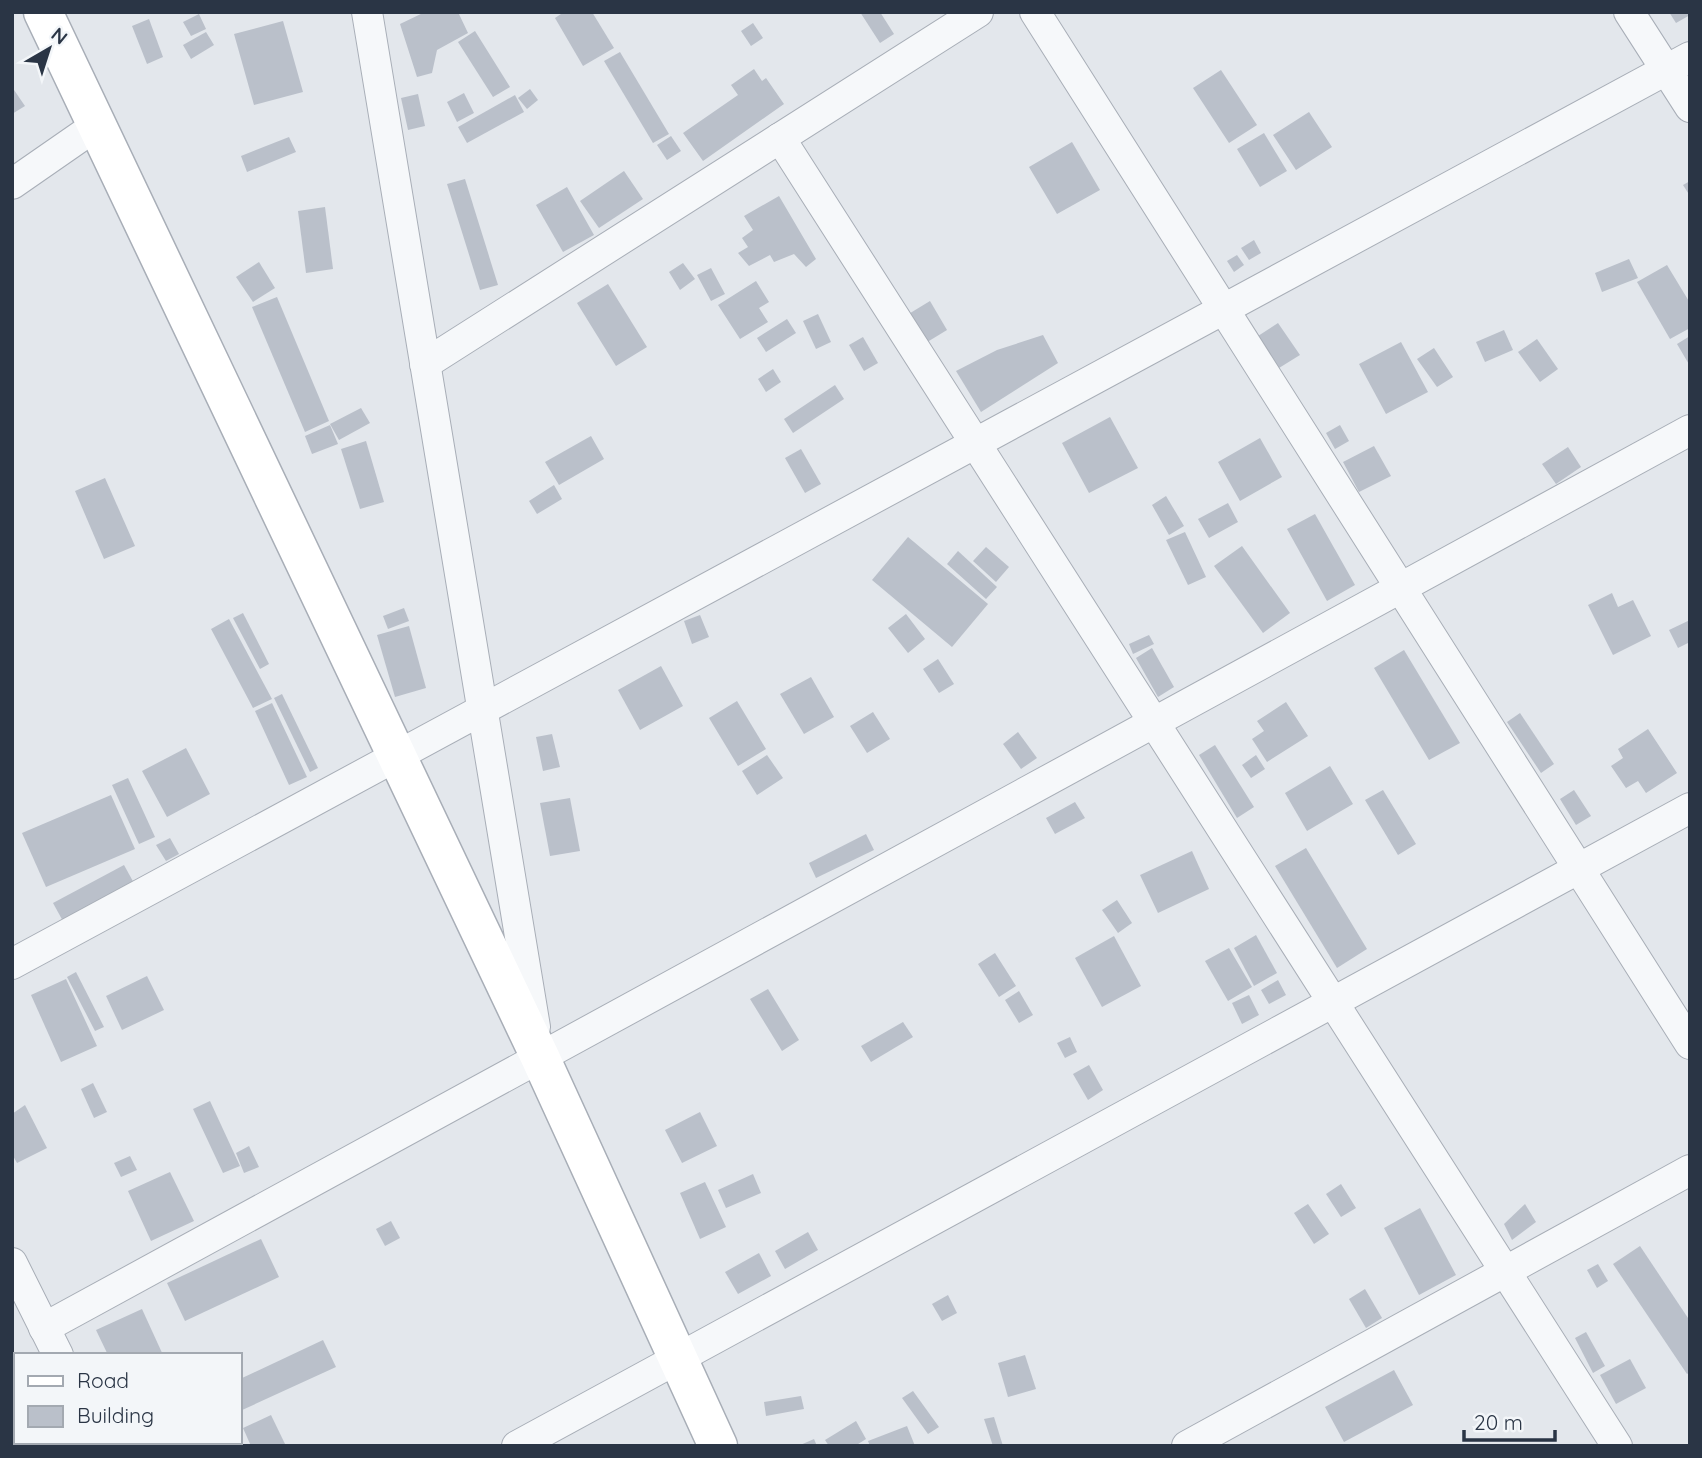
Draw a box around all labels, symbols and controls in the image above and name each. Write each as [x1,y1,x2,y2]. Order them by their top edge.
north arrow [14,14,84,84]
text: N [47,22,73,50]
legend [14,1353,242,1444]
text: Road [77,1367,129,1393]
scale bar [1464,1398,1555,1442]
text: Building [77,1402,154,1428]
text: 20 m [1474,1409,1523,1435]

